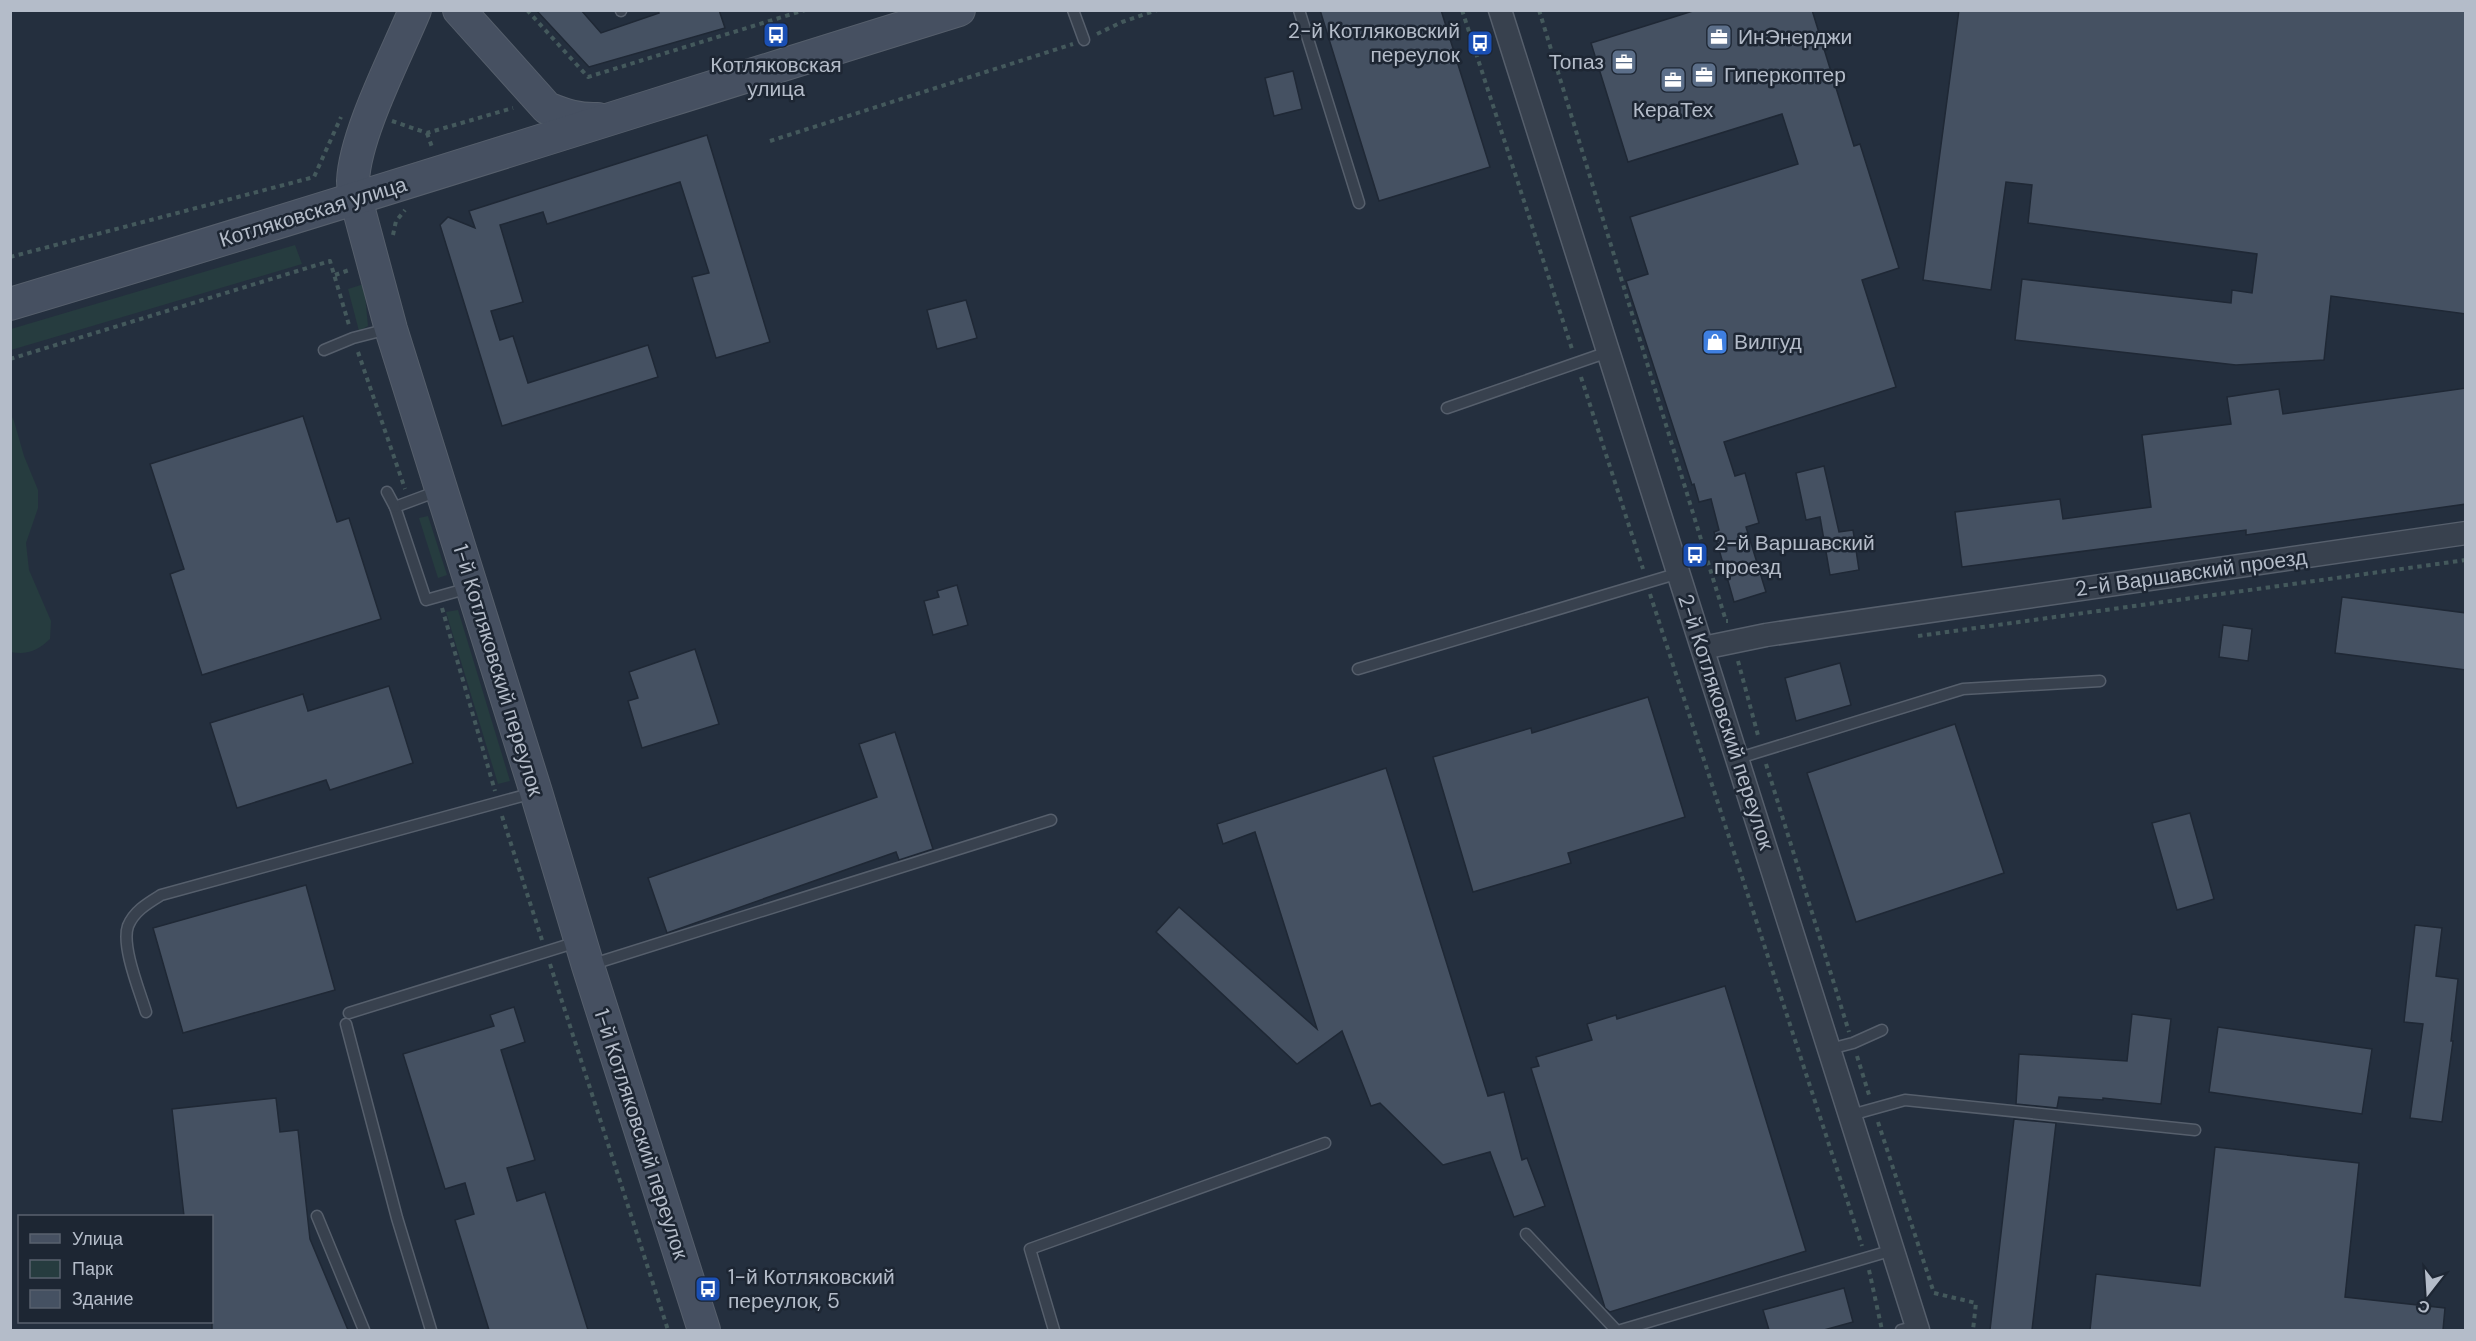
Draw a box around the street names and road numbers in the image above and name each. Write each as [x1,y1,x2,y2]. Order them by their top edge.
street label: Котляковская улица [216,170,411,254]
street label: 1-й Котляковский переулок [446,541,550,800]
street label: 2-й Варшавский проезд [2073,543,2309,603]
street label: 2-й Котляковский переулок [1671,591,1781,854]
street label: 1-й Котляковский переулок [587,1005,695,1264]

